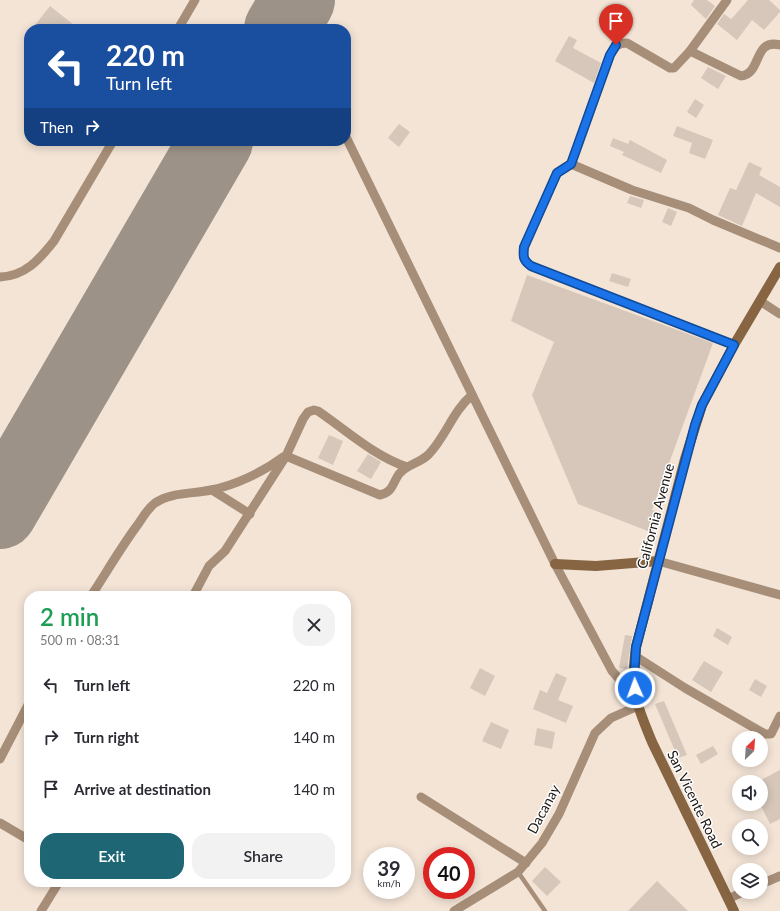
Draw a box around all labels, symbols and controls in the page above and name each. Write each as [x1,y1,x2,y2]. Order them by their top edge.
pin [599,4,633,45]
icon: arrive [605,10,627,32]
text: 220 m [106,38,185,72]
icon: left [40,40,92,92]
text: Turn left [106,72,172,94]
icon: right [81,116,103,138]
text: Then [40,118,73,136]
street label: California Avenue [633,462,677,570]
text: 2 min [40,602,99,631]
button: close [293,604,335,646]
text: 500 m · 08:31 [40,632,120,648]
position arrow [614,667,656,709]
icon: left [40,674,62,696]
text: Turn left [74,676,130,694]
text: 220 m [293,676,335,694]
icon: right [40,726,62,748]
text: Turn right [74,728,139,746]
text: 140 m [293,728,335,746]
north arrow [732,731,768,767]
map controls [732,731,768,899]
street label: San Vicente Road [664,747,726,851]
button: sound [732,775,768,811]
icon: arrive [40,778,62,800]
text: Arrive at destination [74,780,211,798]
text: 140 m [293,780,335,798]
street label: Dacanay [523,781,563,836]
button: search [732,819,768,855]
button: Exit [40,833,184,879]
button: Share [192,833,335,879]
speed limit sign: 40 [423,847,475,899]
text: 39 [377,856,401,880]
button: layers [732,863,768,899]
text: km/h [377,877,401,889]

